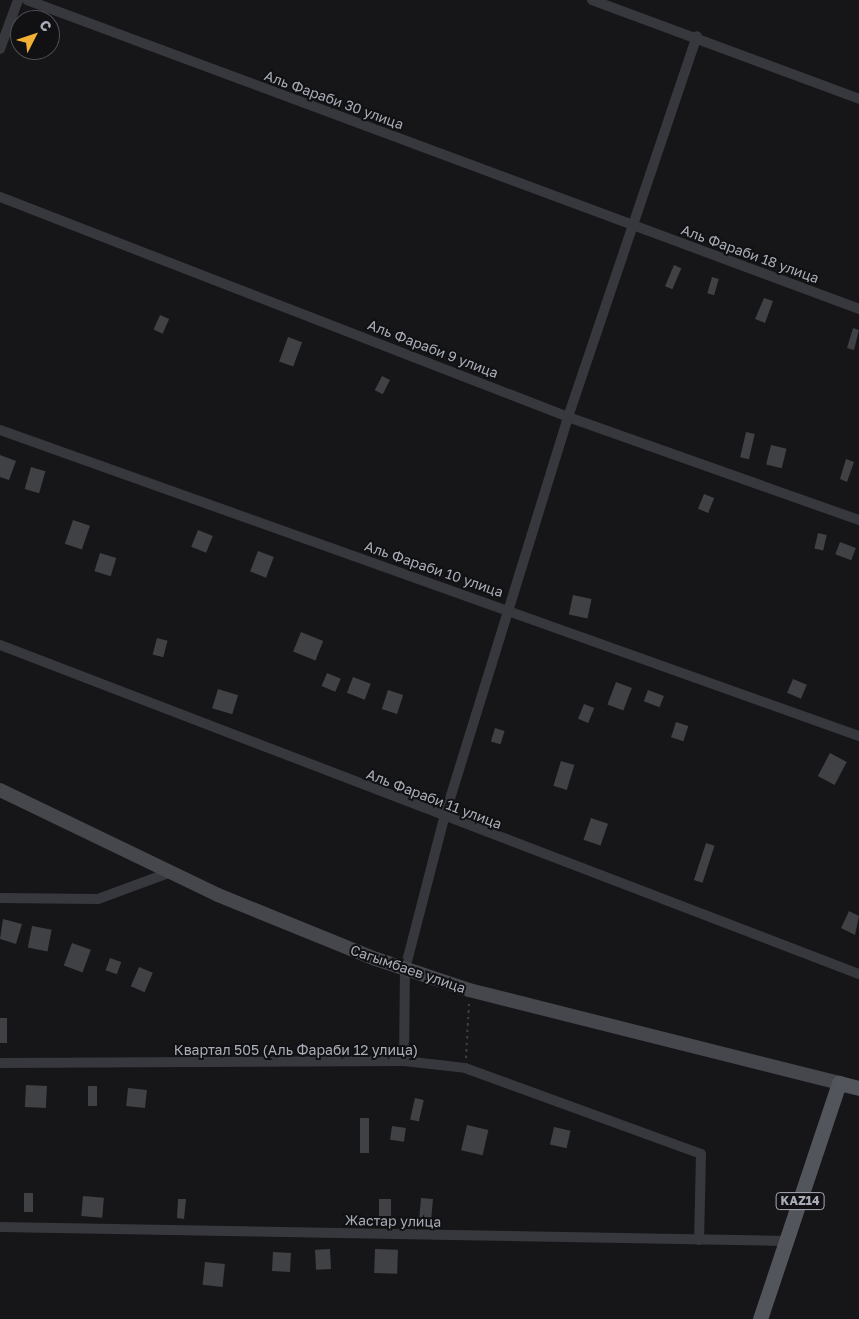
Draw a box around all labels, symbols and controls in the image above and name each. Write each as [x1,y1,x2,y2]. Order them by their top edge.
north arrow [10,10,60,60]
text: С [36,16,56,35]
street label: Аль Фараби 30 улица [262,67,406,133]
street label: Аль Фараби 18 улица [679,221,821,287]
street label: Аль Фараби 9 улица [365,316,501,382]
street label: Аль Фараби 10 улица [362,537,506,601]
street label: Аль Фараби 11 улица [364,765,504,833]
street label: Сагымбаев улица [348,941,468,997]
street label: Квартал 505 (Аль Фараби 12 улица) [174,1042,418,1058]
road number: KAZ14 [775,1192,825,1210]
street label: Жастар улица [345,1212,441,1230]

